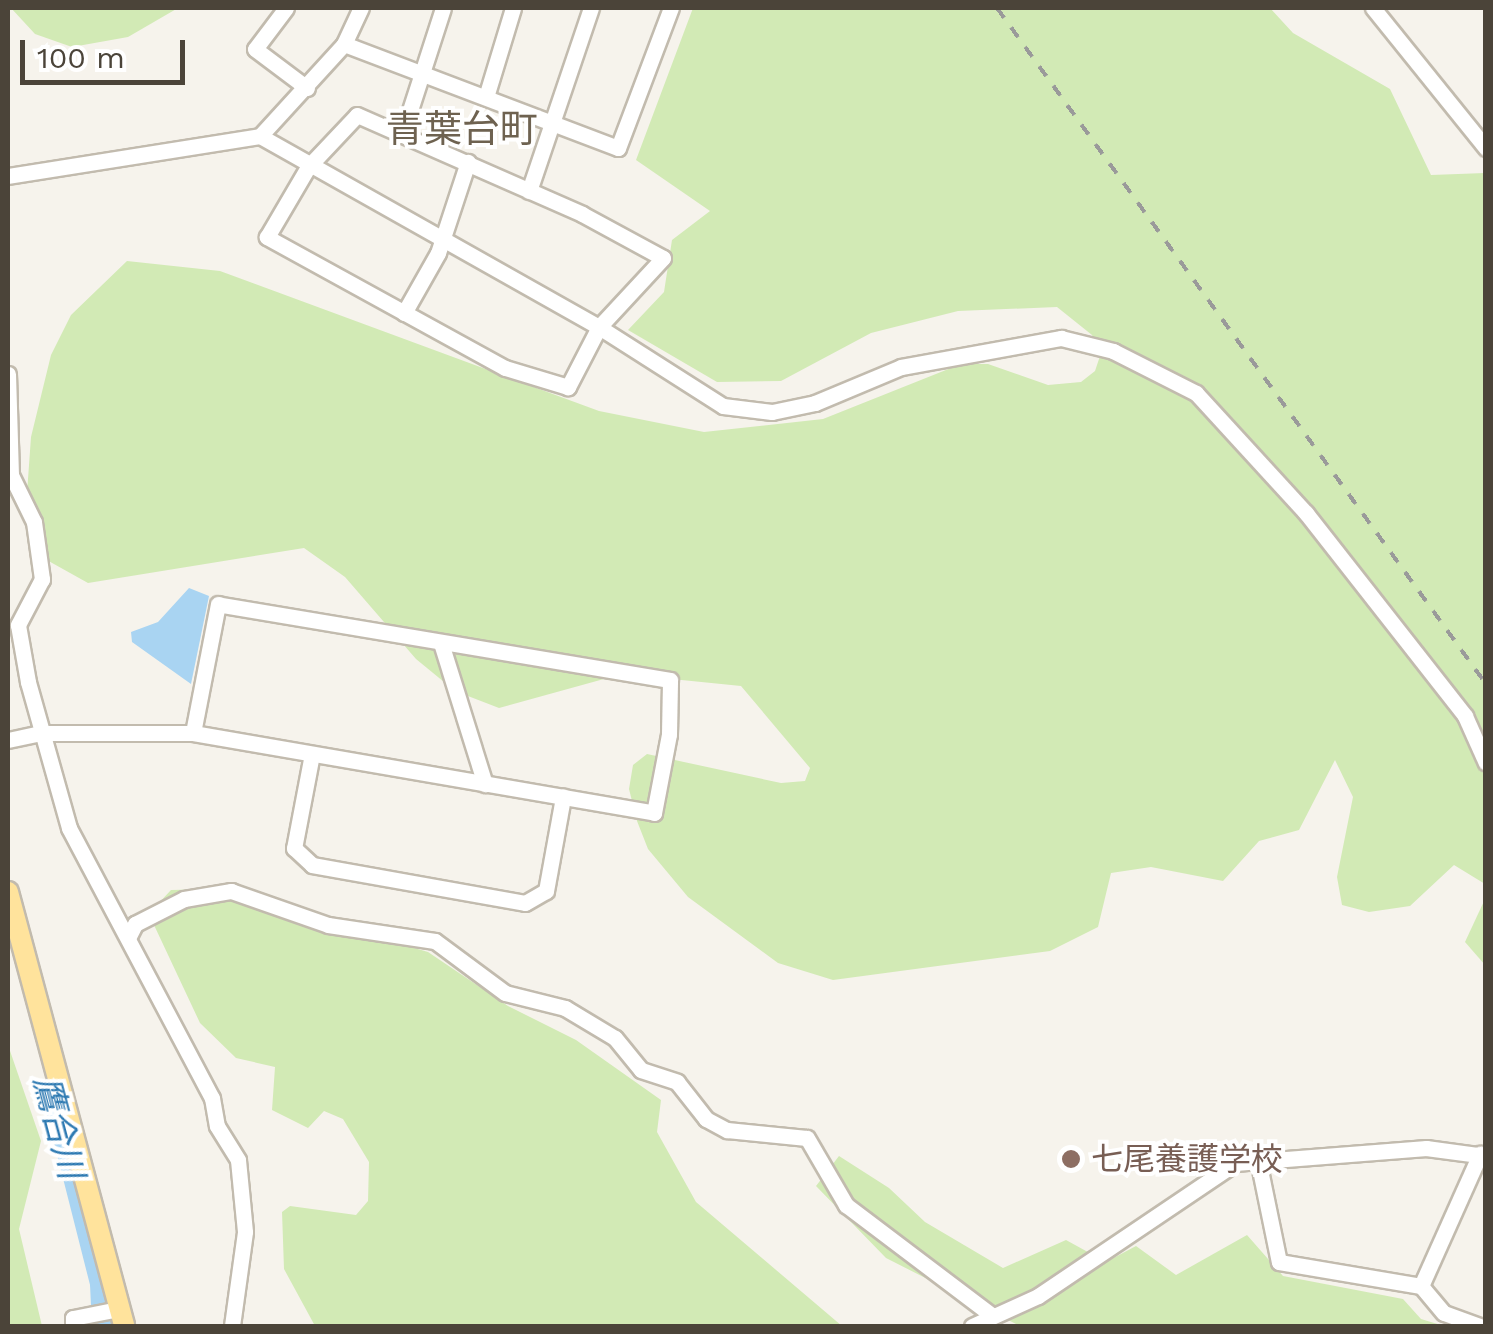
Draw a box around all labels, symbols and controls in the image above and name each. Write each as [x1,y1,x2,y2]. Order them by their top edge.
scale bar [25,20,190,82]
text: 100 m [37,40,125,75]
district label: 青葉台町 [386,107,538,153]
water label: 鷹合川 [25,1071,93,1183]
place label: 七尾養護学校 [1091,1140,1283,1178]
marker: 七尾養護学校 [1060,1148,1082,1170]

